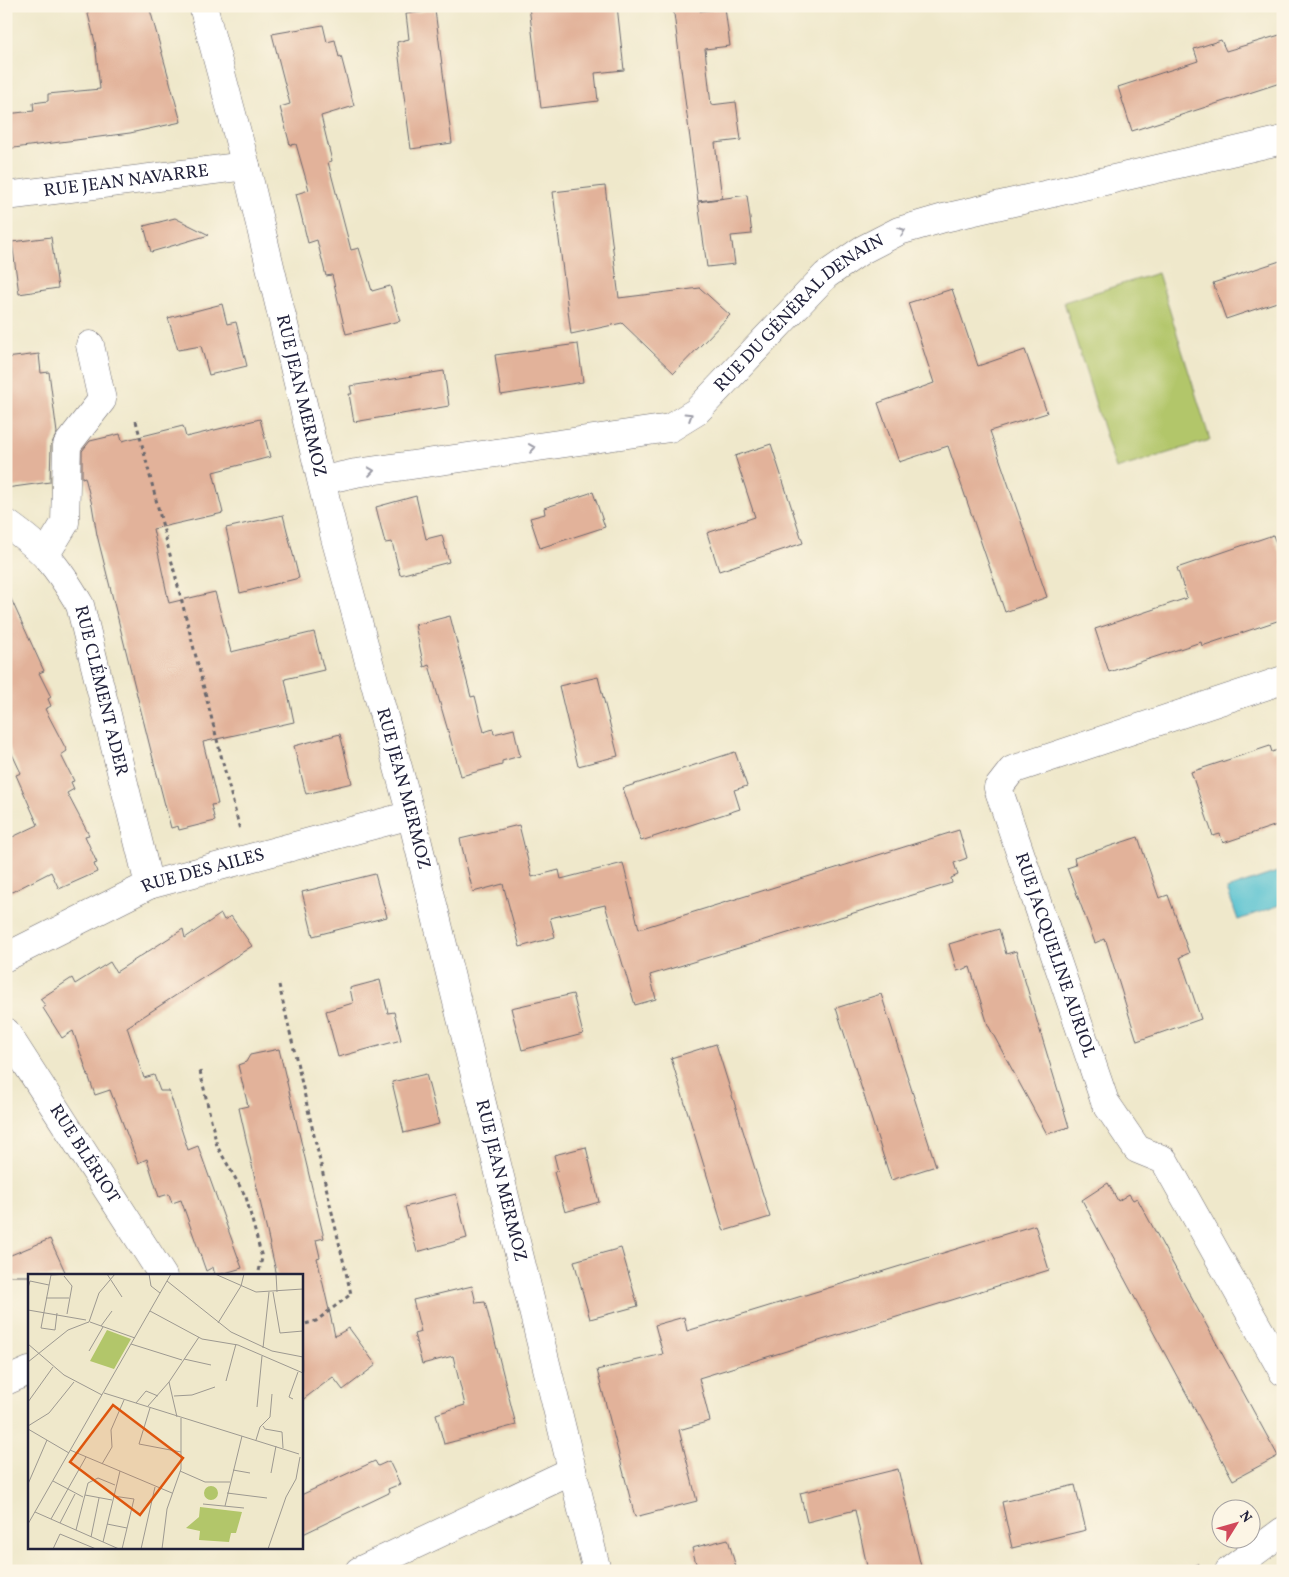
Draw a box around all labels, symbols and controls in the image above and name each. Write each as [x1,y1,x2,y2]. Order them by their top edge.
street label: RUE JEAN NAVARRE [42,158,210,204]
one-way arrow [897,227,906,237]
street label: RUE DU GÉNÉRAL DENAIN [709,228,888,398]
street label: RUE JEAN MERMOZ [269,312,332,480]
one-way arrow [684,413,693,422]
one-way arrow [528,443,536,454]
one-way arrow [367,466,375,477]
street label: RUE CLÉMENT ADER [68,603,134,779]
street label: RUE JEAN MERMOZ [370,705,436,872]
street label: RUE DES AILES [137,842,267,899]
street label: RUE JACQUELINE AURIOL [1008,849,1101,1061]
street label: RUE JEAN MERMOZ [469,1097,533,1264]
street label: RUE BLÉRIOT [43,1100,126,1209]
inset map [28,1274,302,1550]
north arrow [1212,1500,1262,1550]
text: N [1235,1507,1256,1527]

